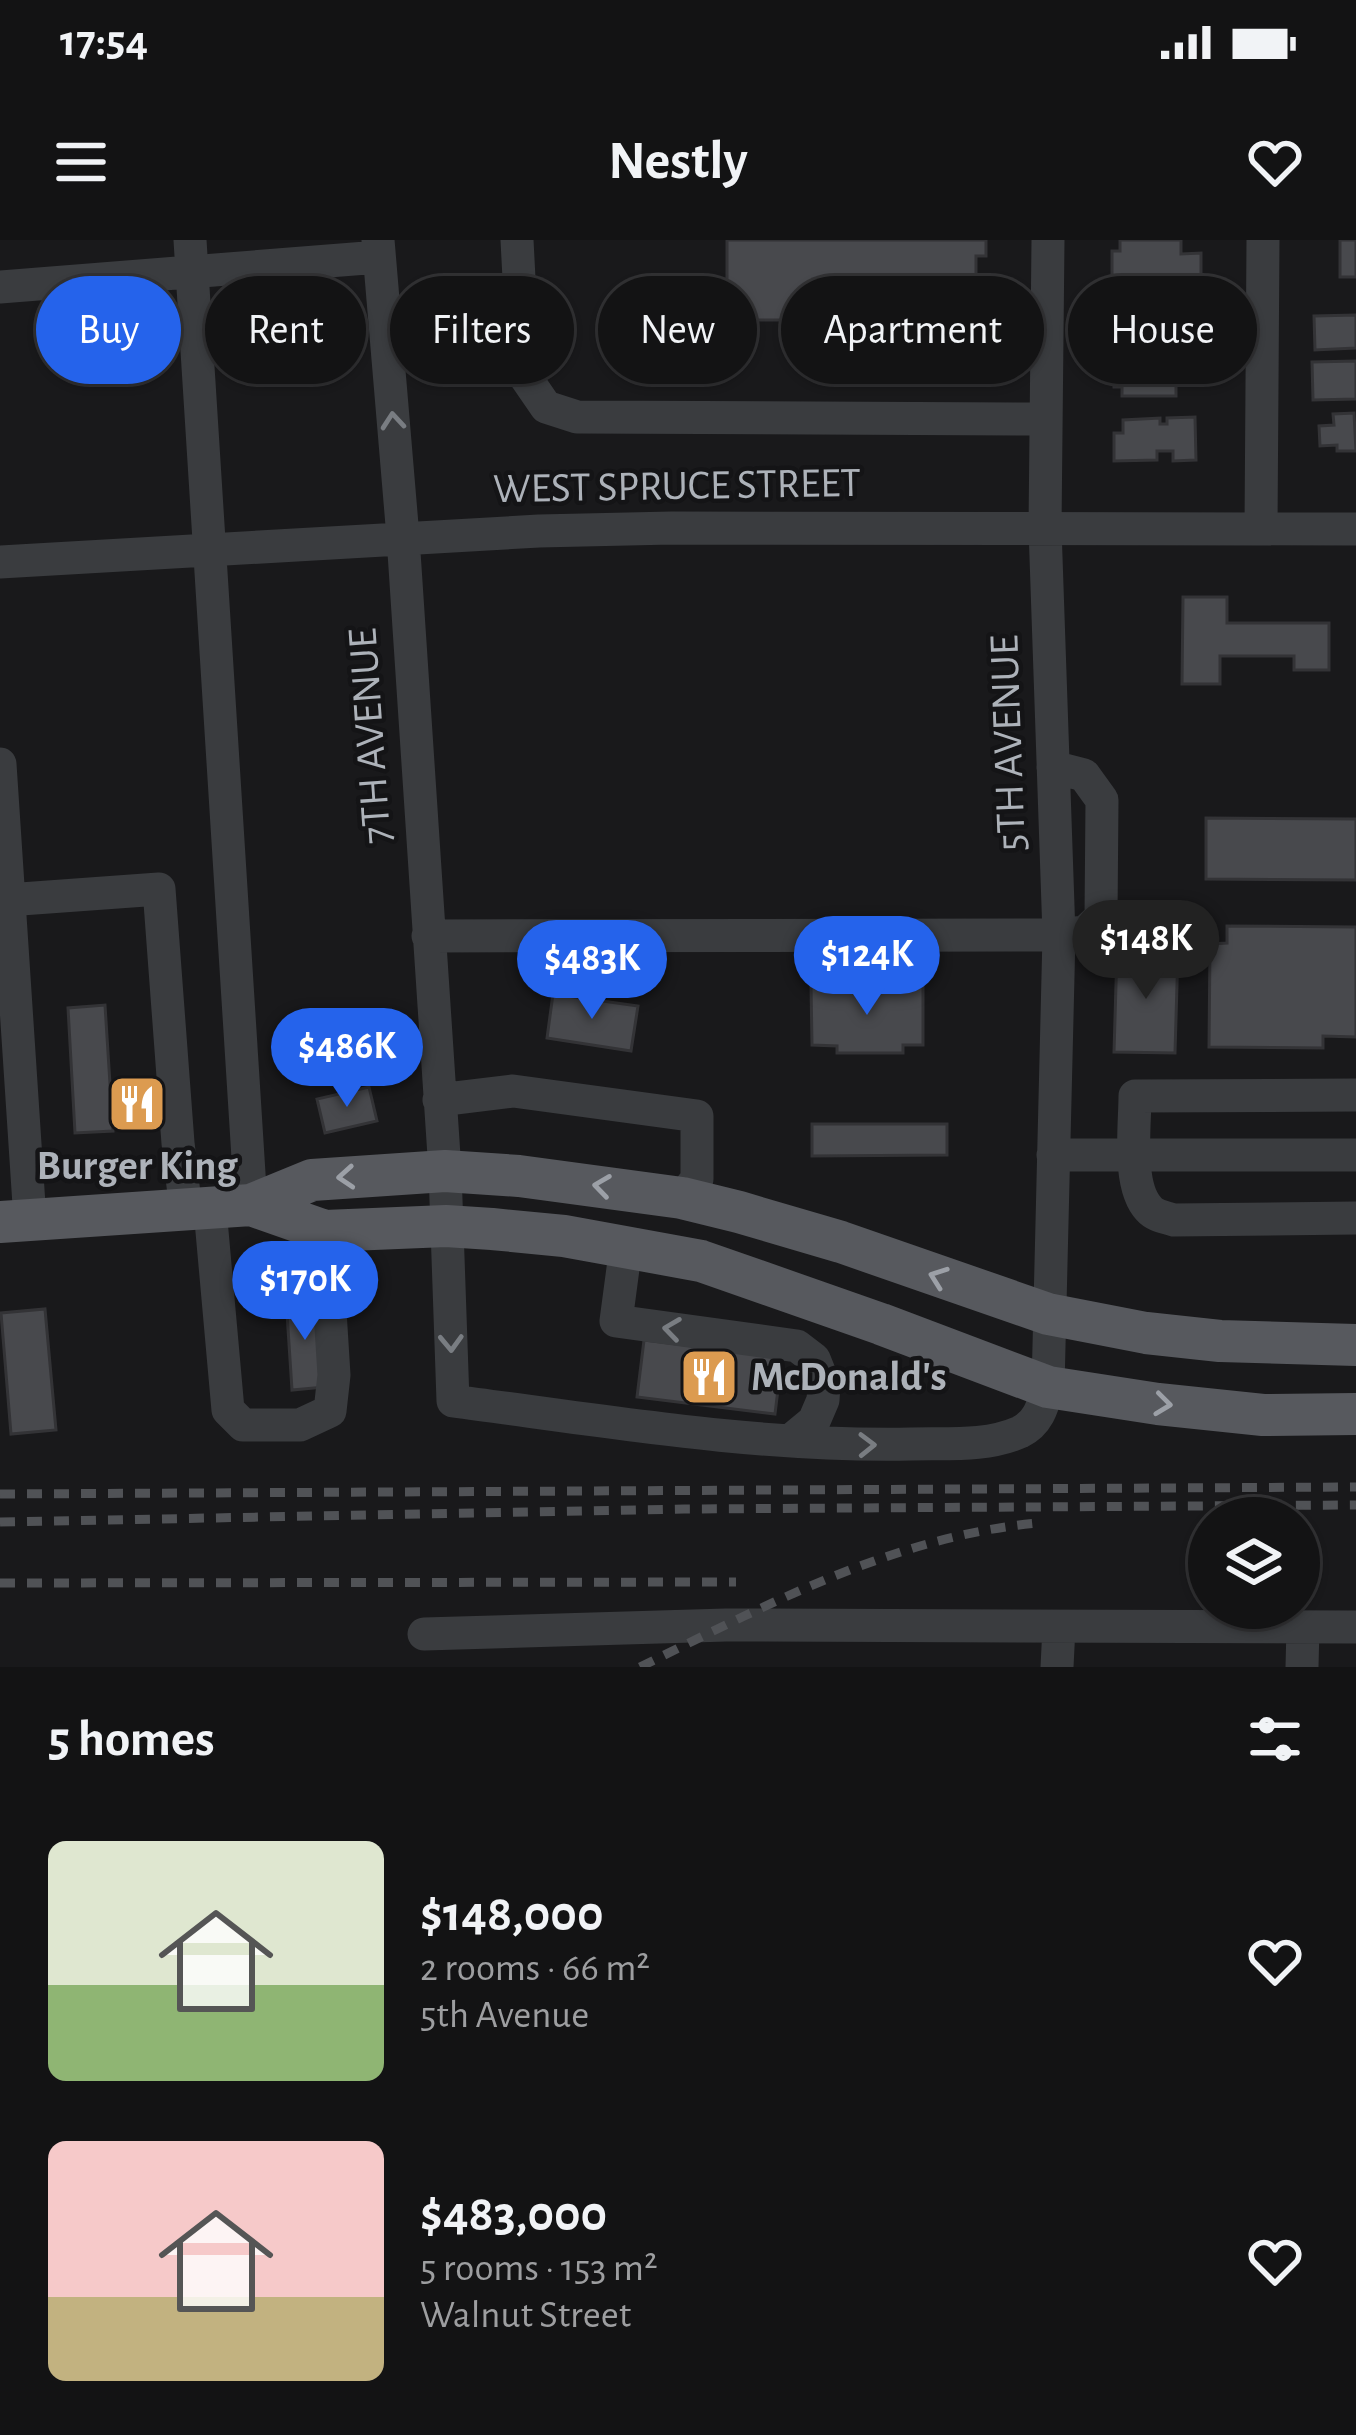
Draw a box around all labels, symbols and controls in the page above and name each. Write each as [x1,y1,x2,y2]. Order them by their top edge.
text: 17:54 [60,19,148,64]
icon: menu [48,129,114,195]
icon: heart [1242,129,1308,195]
text: Nestly [608,135,748,189]
chip: Buy [36,276,181,384]
chip: Rent [205,276,366,384]
chip: Filters [390,276,574,384]
chip: New [598,276,757,384]
chip: Apartment [781,276,1044,384]
chip: House [1068,276,1257,384]
one-way arrow [380,411,406,430]
street label: WEST SPRUCE STREET [493,462,861,510]
street label: 7TH AVENUE [342,627,398,845]
street label: 5TH AVENUE [983,634,1033,852]
pin: $148K [1062,900,1230,1002]
pin: $124K [783,916,951,1018]
text: $148K [1099,919,1193,958]
pin: $483K [508,920,676,1022]
text: $124K [821,935,913,974]
text: $483K [544,939,640,978]
pin: $486K [263,1008,431,1110]
text: $486K [298,1027,396,1066]
restaurant icon: Burger King [106,1073,168,1135]
place label: Burger King [37,1145,238,1187]
one-way arrow [336,1164,355,1190]
one-way arrow [592,1174,612,1200]
pin: $170K [221,1241,389,1343]
text: $170K [259,1260,351,1299]
one-way arrow [928,1267,949,1291]
one-way arrow [663,1317,682,1343]
one-way arrow [438,1334,464,1353]
restaurant icon: McDonald's [678,1346,740,1408]
place label: McDonald's [751,1356,947,1398]
one-way arrow [1153,1391,1173,1417]
one-way arrow [858,1432,877,1458]
map controls [1188,1497,1320,1629]
button: layers [1188,1497,1320,1629]
icon: filters [1242,1706,1308,1772]
text: 5 homes [48,1714,215,1765]
icon: home [144,1889,288,2033]
text: $148,000 [420,1889,604,1940]
icon: heart [1242,1928,1308,1994]
text: 2 rooms · 66 m² [420,1949,650,1988]
text: 5th Avenue [420,1996,589,2035]
icon: home [144,2189,288,2333]
text: $483,000 [420,2189,607,2240]
icon: heart [1242,2228,1308,2294]
text: 5 rooms · 153 m² [420,2249,658,2288]
text: Walnut Street [420,2296,631,2335]

